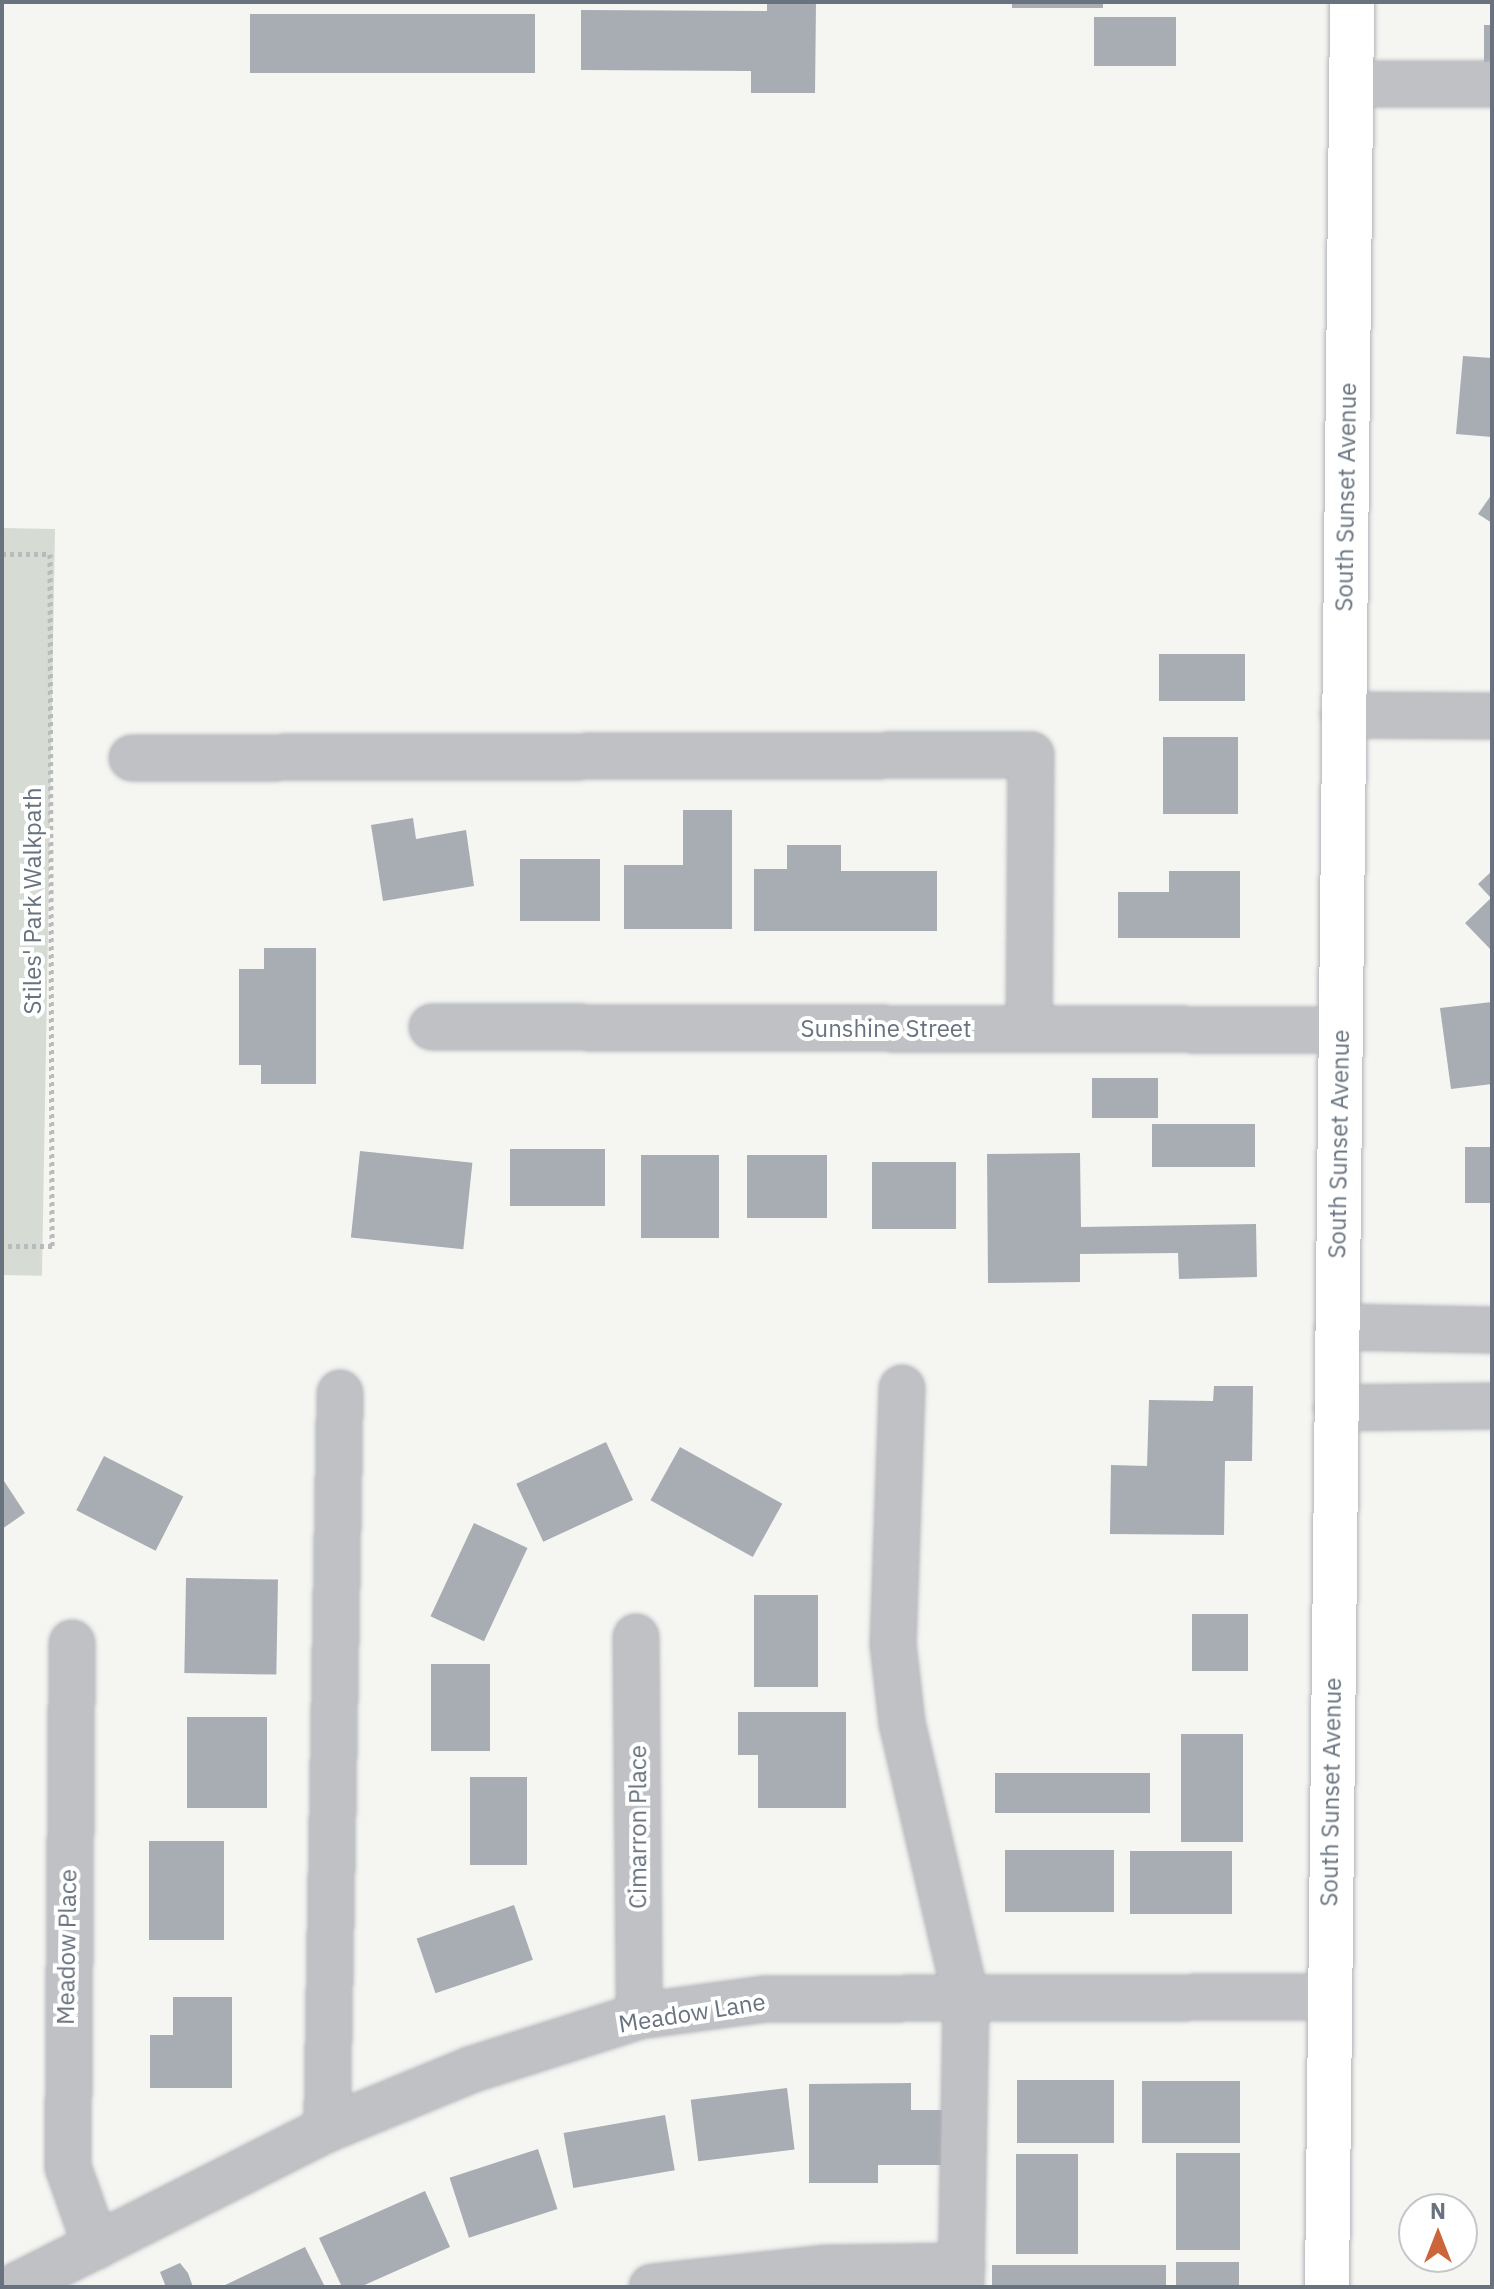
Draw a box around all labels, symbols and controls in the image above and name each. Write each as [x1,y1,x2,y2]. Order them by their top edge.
street label: South Sunset Avenue [1330,382,1362,612]
street label: Stiles' Park Walkpath [19,787,47,1015]
street label: Sunshine Street [801,1015,971,1043]
street label: South Sunset Avenue [1323,1029,1355,1259]
street label: South Sunset Avenue [1315,1677,1347,1907]
street label: Cimarron Place [624,1745,652,1909]
street label: Meadow Place [51,1869,83,2025]
street label: Meadow Lane [616,1987,768,2039]
north arrow [1398,2193,1478,2273]
text: N [1430,2196,1446,2225]

